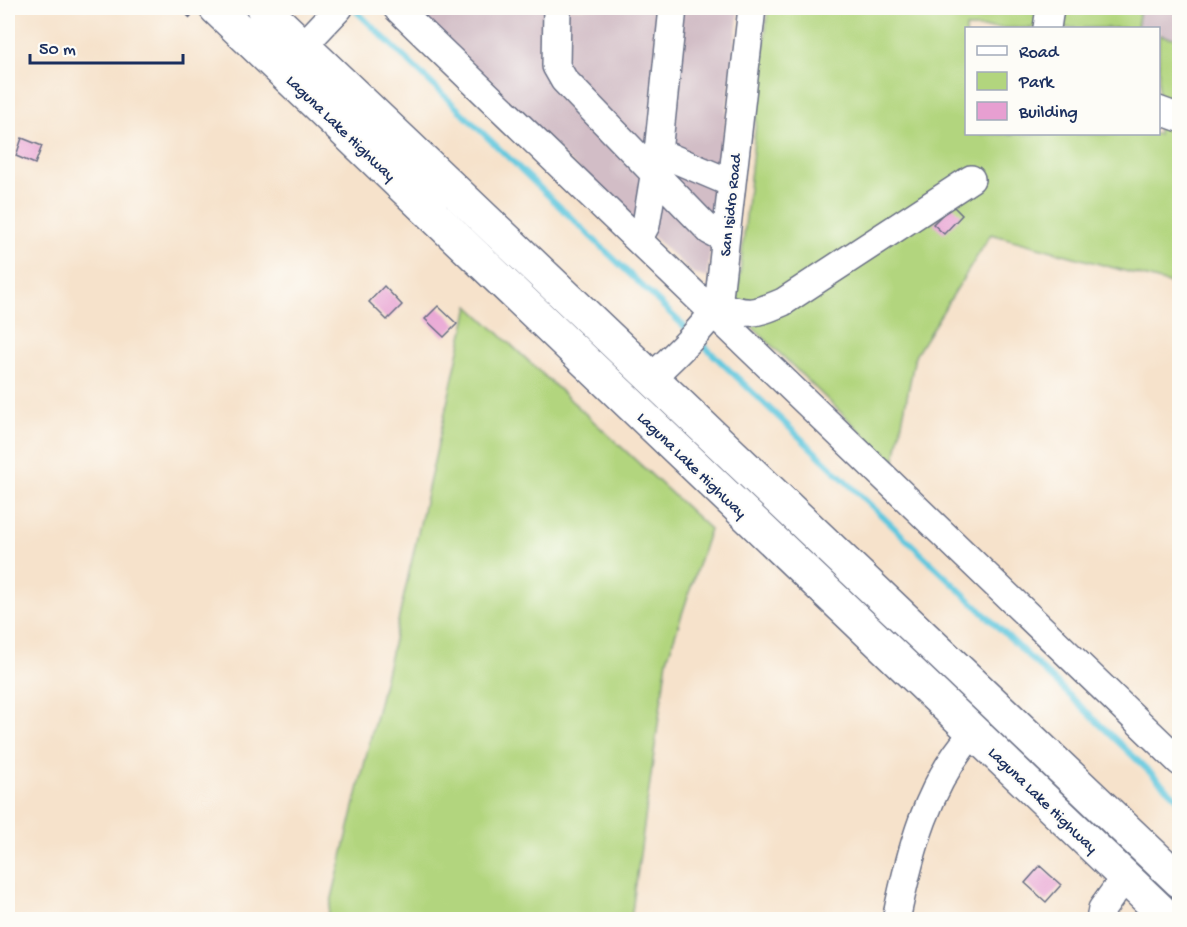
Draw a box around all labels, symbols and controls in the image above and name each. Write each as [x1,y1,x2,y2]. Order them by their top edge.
scale bar [30,27,183,65]
legend [965,27,1160,135]
text: 50 m [39,40,76,61]
text: Road [1019,43,1060,64]
street label: Laguna Lake Highway [281,72,398,187]
text: Park [1018,73,1055,94]
text: Building [1018,103,1078,124]
street label: San Isidro Road [718,152,747,258]
street label: Laguna Lake Highway [632,409,749,524]
street label: Laguna Lake Highway [983,744,1100,859]

